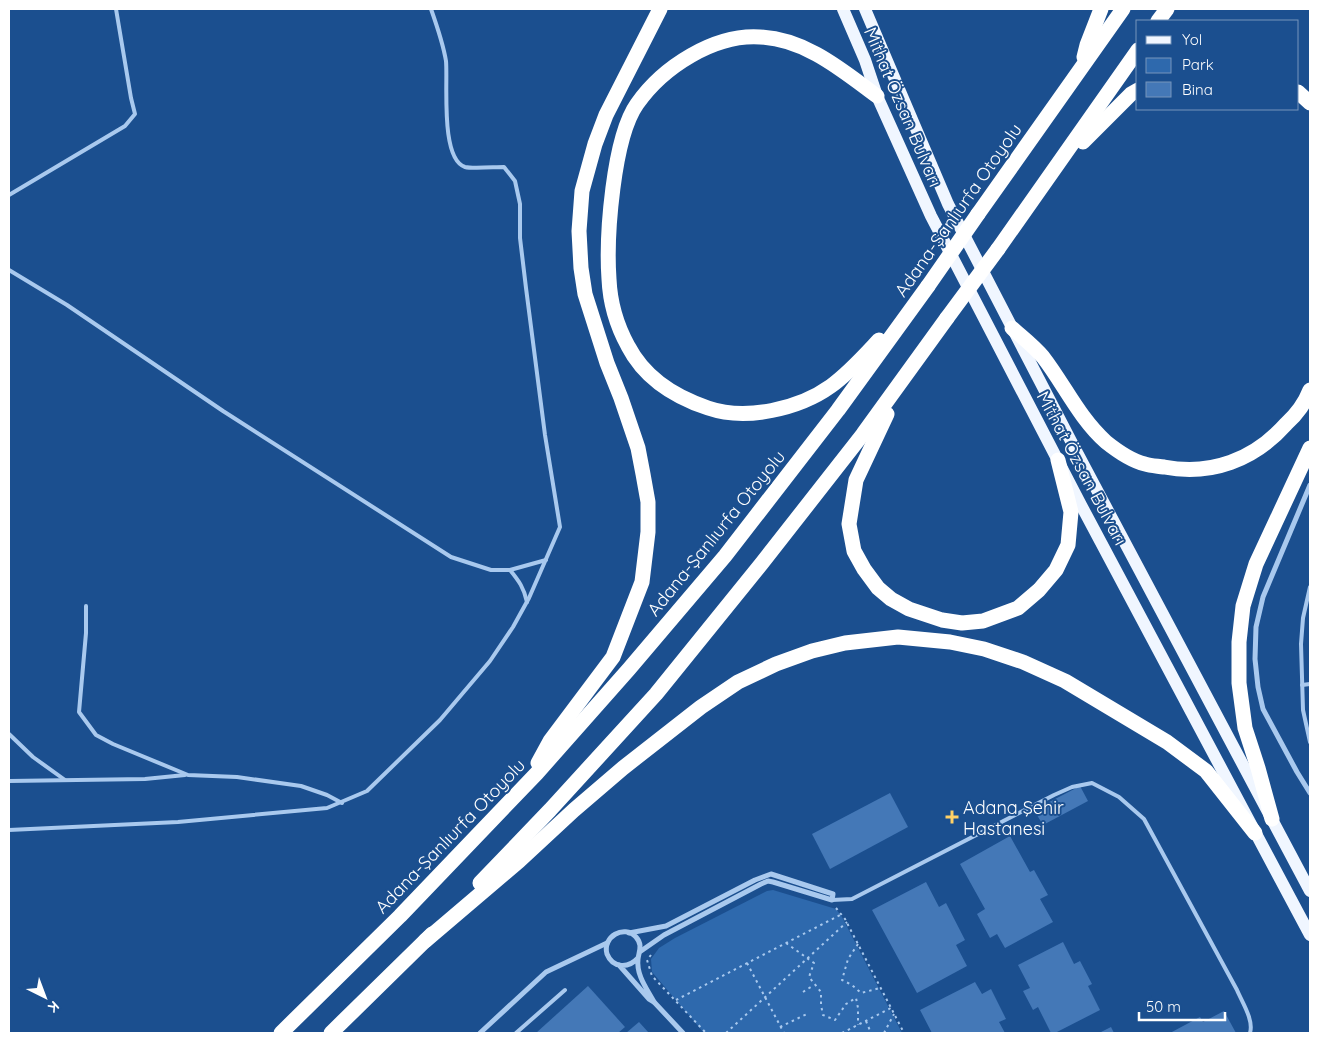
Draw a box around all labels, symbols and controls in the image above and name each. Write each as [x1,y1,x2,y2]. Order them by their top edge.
legend [1136,20,1299,110]
street label: Mithat Özsan Bulvarı [859,24,947,190]
text: Yol [1182,30,1202,49]
text: Park [1182,55,1214,74]
text: Bina [1182,80,1213,99]
street label: Adana-Şanlıurfa Otoyolu [889,119,1027,301]
street label: Mithat Özsan Bulvarı [1032,387,1132,549]
street label: Adana-Şanlıurfa Otoyolu [642,445,790,621]
street label: Adana-Şanlıurfa Otoyolu [370,754,530,918]
place label: Adana Şehir Hastanesi [963,796,1064,840]
marker: Adana Şehir Hastanesi [945,810,959,824]
north arrow [20,972,70,1022]
scale bar [1139,990,1225,1022]
text: K [44,997,63,1016]
text: 50 m [1146,997,1181,1016]

